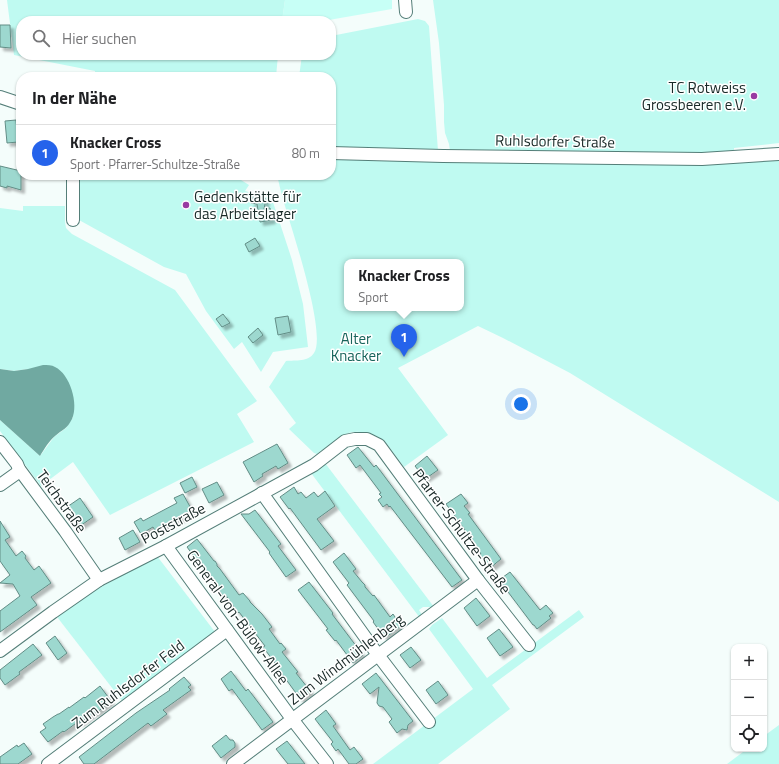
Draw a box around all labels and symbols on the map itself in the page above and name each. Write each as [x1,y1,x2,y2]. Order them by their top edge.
place label: TC Rotweiss Grossbeeren e.V. [642,76,746,116]
marker: TC Rotweiss Grossbeeren e.V. [749,91,759,101]
street label: Ruhlsdorfer Straße [495,128,615,154]
place label: Gedenkstätte für das Arbeitslager [194,185,301,225]
marker: Gedenkstätte für das Arbeitslager [181,200,191,210]
pin: 1 [391,324,417,357]
park label: Alter Knacker [331,327,381,367]
your location [511,394,531,414]
street label: Pfarrer-Schultze-Straße [407,463,517,599]
street label: Teichstraße [31,465,93,537]
street label: Poststraße [137,496,209,550]
street label: General-von-Bülow-Allee [181,545,295,689]
street label: Zum Windmühlenberg [283,607,409,710]
street label: Zum Ruhlsdorfer Feld [67,634,189,734]

